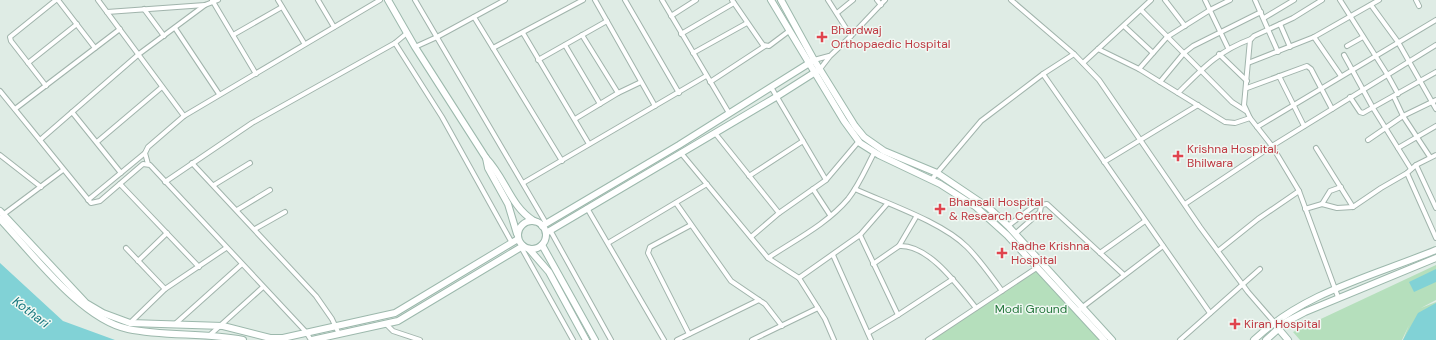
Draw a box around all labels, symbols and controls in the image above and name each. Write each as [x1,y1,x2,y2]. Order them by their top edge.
place label: Bhardwaj Orthopaedic Hospital [831,22,950,52]
marker: Bhardwaj Orthopaedic Hospital [816,31,828,43]
place label: Krishna Hospital, Bhilwara [1187,141,1279,171]
marker: Krishna Hospital, Bhilwara [1172,150,1184,162]
place label: Bhansali Hospital & Research Centre [949,194,1053,224]
marker: Bhansali Hospital & Research Centre [934,203,946,215]
place label: Radhe Krishna Hospital [1011,238,1090,268]
marker: Radhe Krishna Hospital [996,247,1008,259]
water label: Kothari [9,293,54,332]
park label: Modi Ground [995,301,1067,317]
place label: Kiran Hospital [1244,316,1321,332]
marker: Kiran Hospital [1229,318,1241,330]

